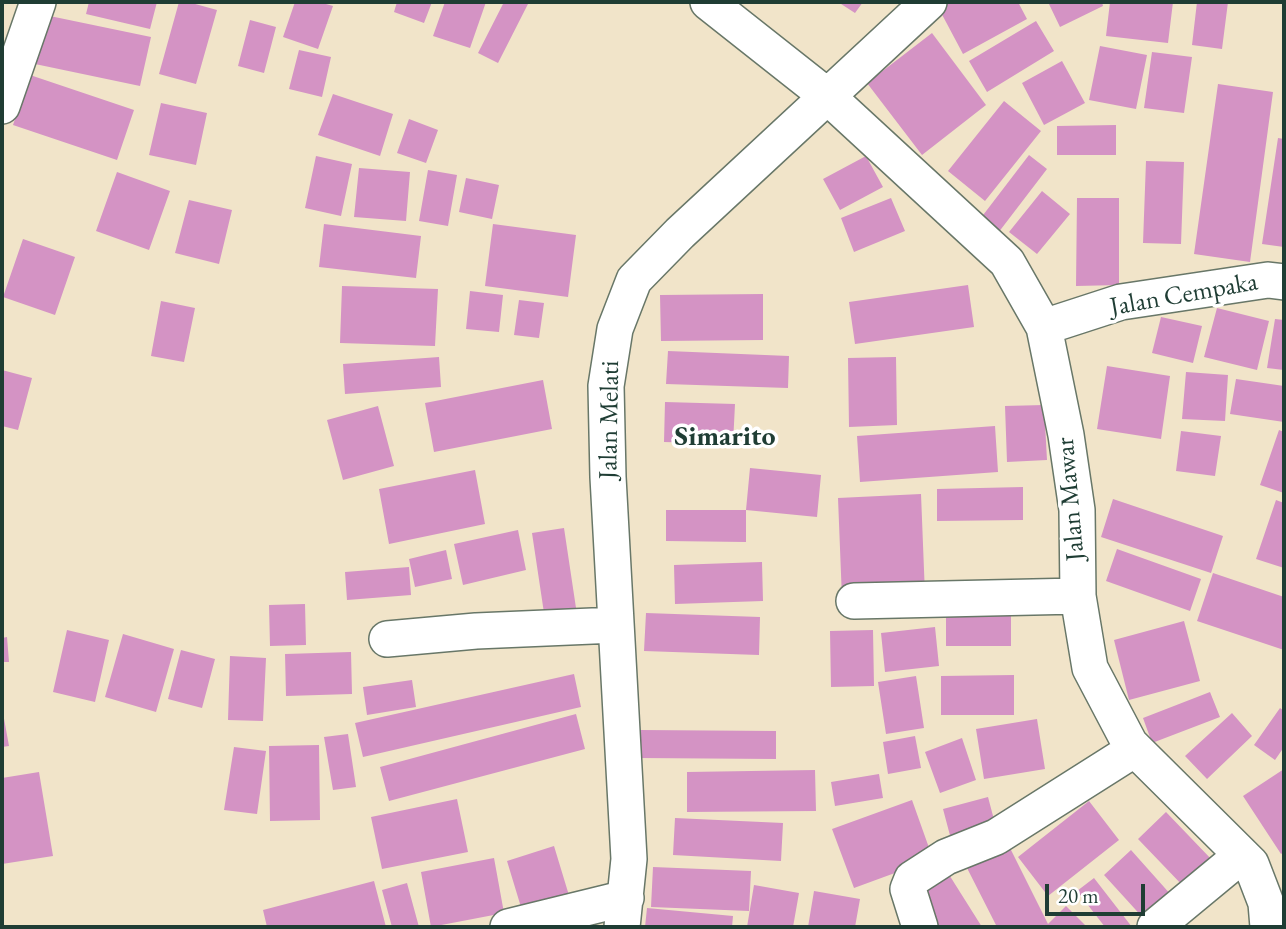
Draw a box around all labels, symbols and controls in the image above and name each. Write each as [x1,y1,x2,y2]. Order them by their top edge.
street label: Jalan Cempaka [1108,267,1260,323]
street label: Jalan Melati [593,360,627,480]
district label: Simarito [674,420,776,454]
street label: Jalan Mawar [1050,436,1092,562]
scale bar [1048,870,1148,914]
text: 20 m [1058,882,1099,909]

